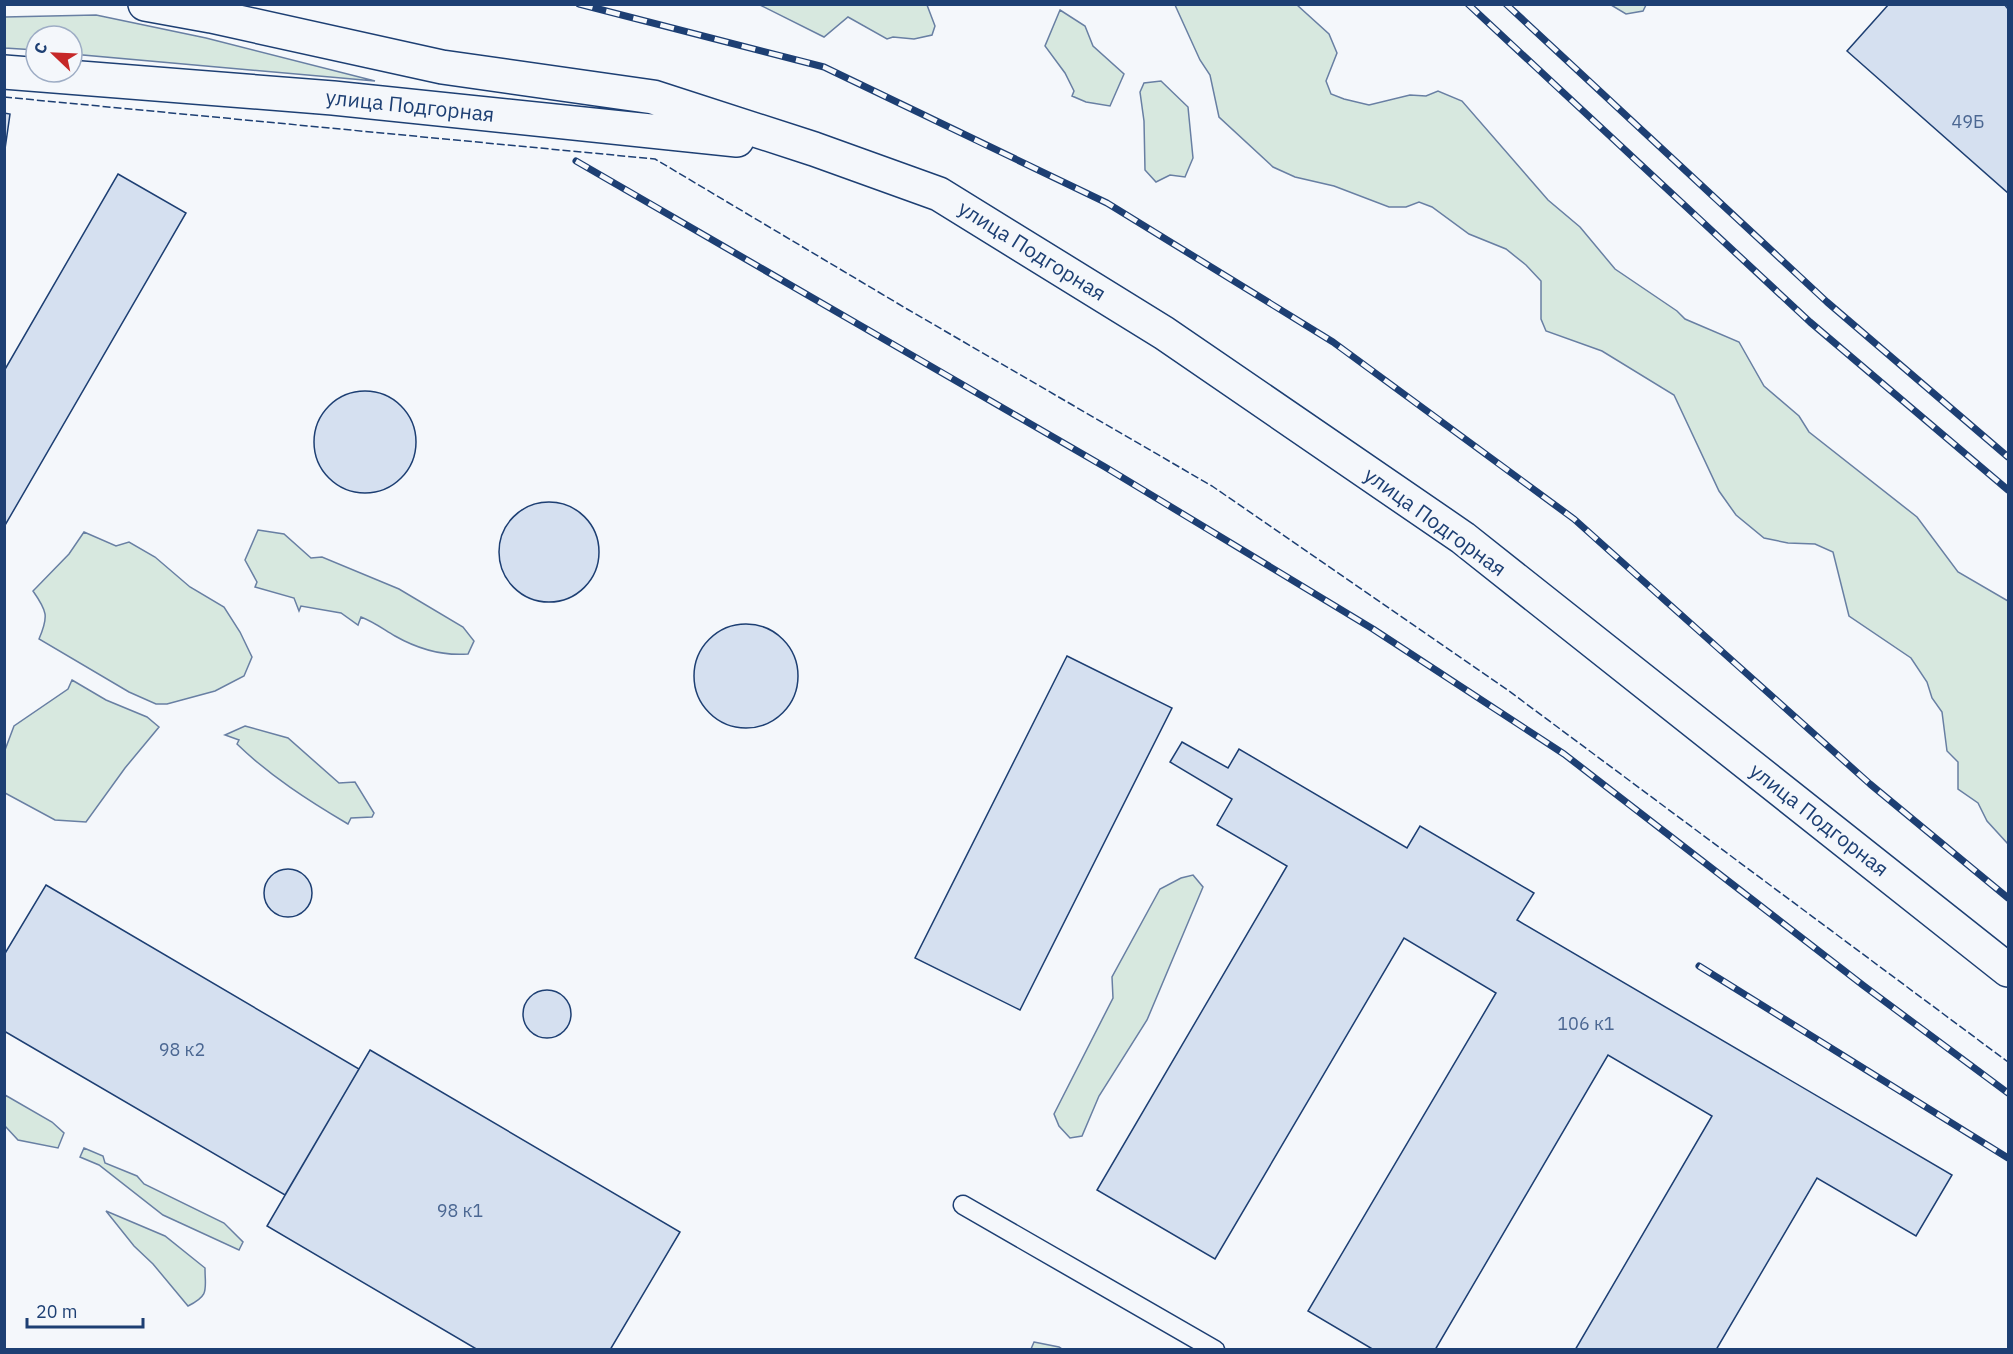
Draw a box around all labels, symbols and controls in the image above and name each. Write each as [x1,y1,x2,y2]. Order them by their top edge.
north arrow [24,24,84,84]
text: С [29,39,51,57]
street label: улица Подгорная [324,82,496,128]
house number: 49Б [1951,110,1985,133]
street label: улица Подгорная [953,193,1112,307]
street label: улица Подгорная [1359,460,1512,582]
street label: улица Подгорная [1744,756,1895,882]
house number: 106 к1 [1557,1012,1615,1035]
house number: 98 к2 [159,1038,205,1061]
house number: 98 к1 [437,1199,483,1222]
scale bar [27,1291,142,1329]
text: 20 m [36,1300,78,1323]

